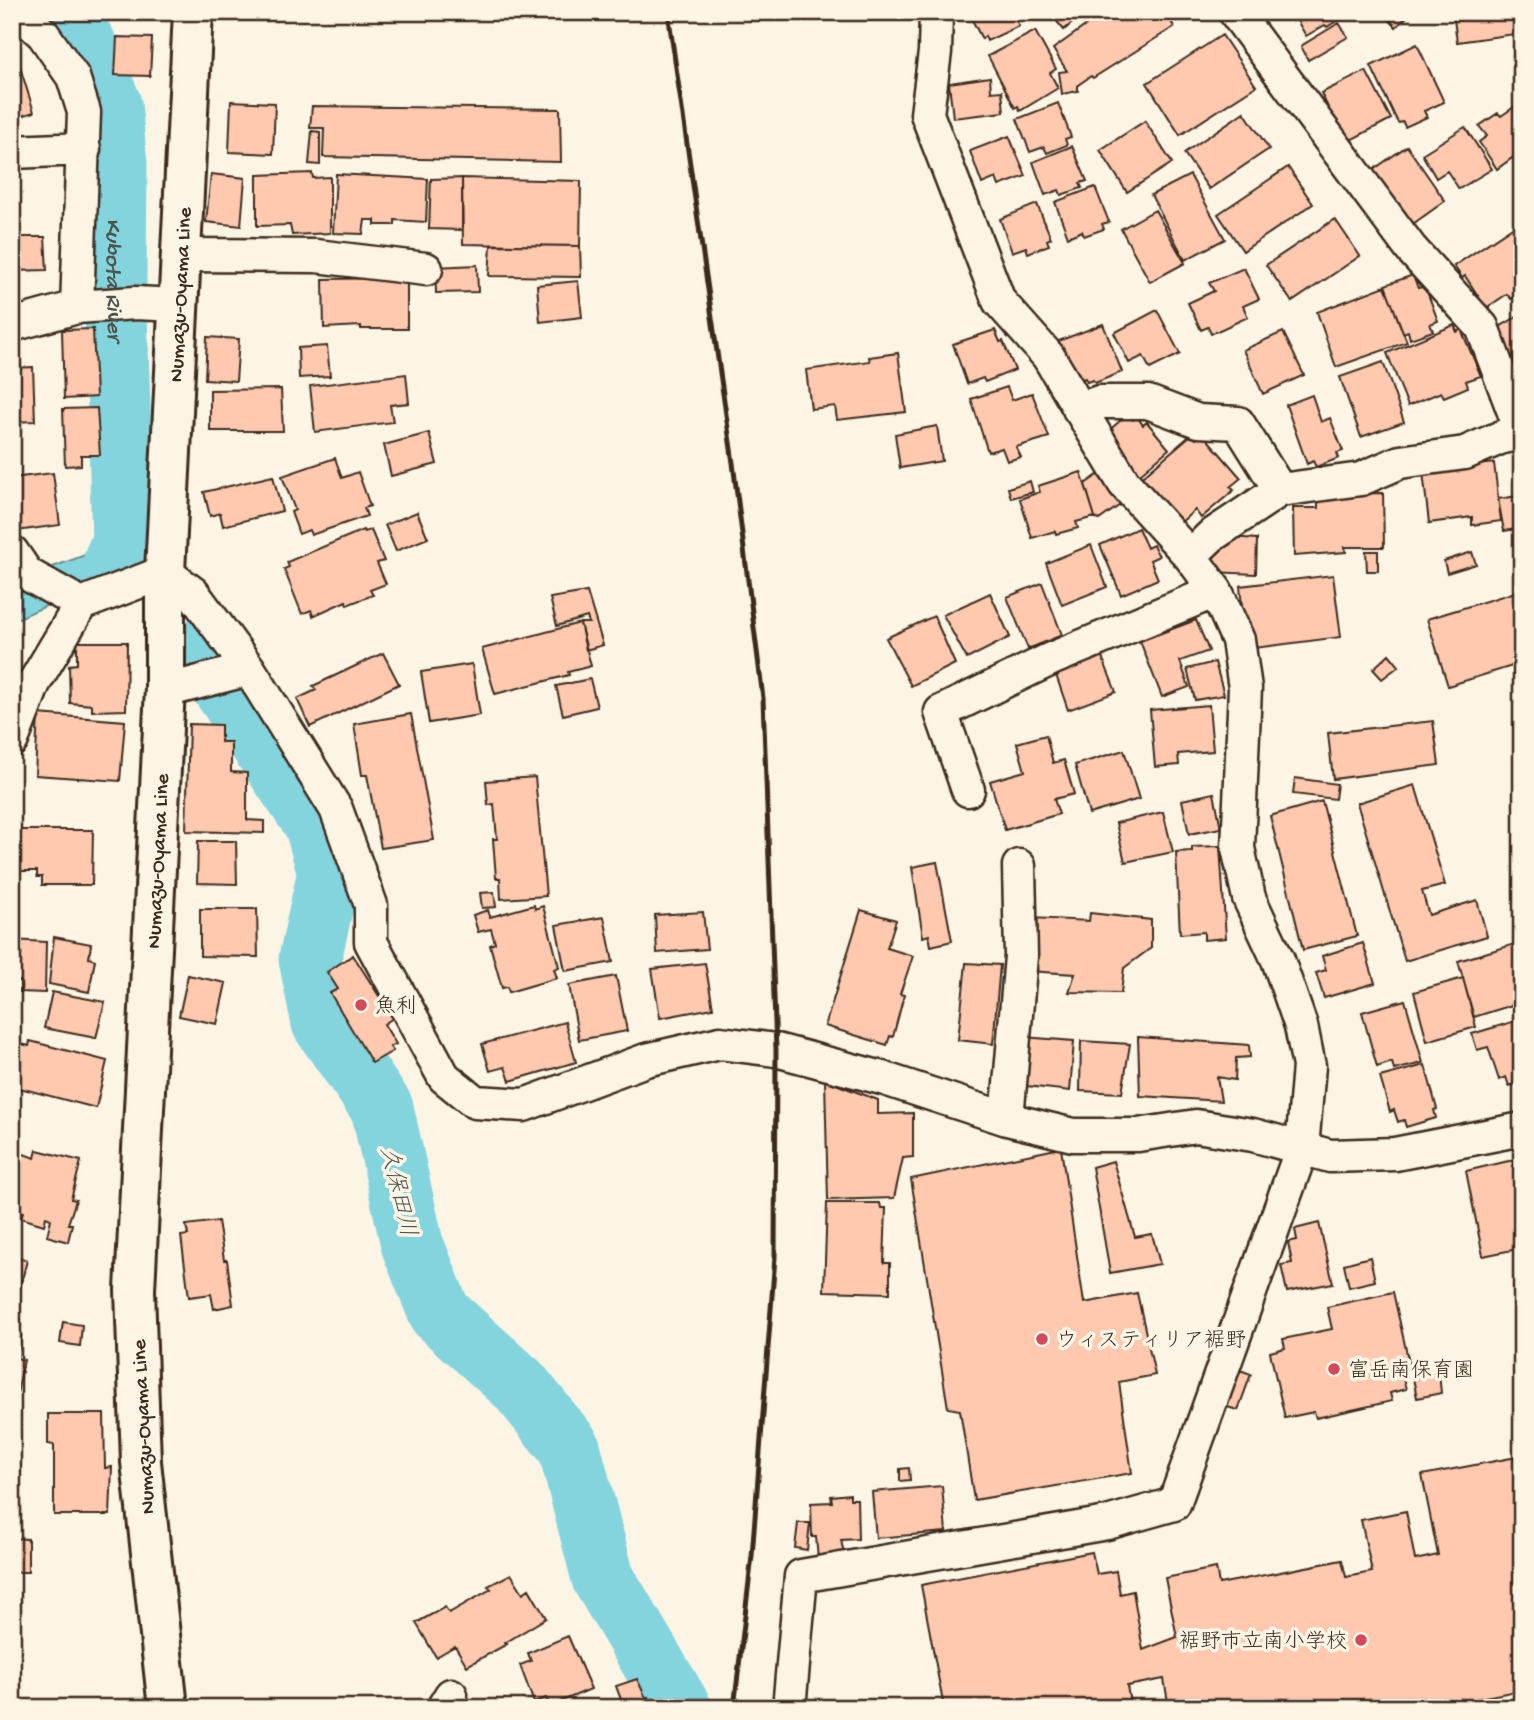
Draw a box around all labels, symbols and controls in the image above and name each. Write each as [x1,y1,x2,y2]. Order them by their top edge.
street label: Numazu-Oyama Line [166,206,199,383]
water label: Kubota River [98,218,127,346]
street label: Numazu-Oyama Line [143,772,177,949]
place label: 魚利 [375,994,417,1021]
marker: 魚利 [353,997,369,1013]
water label: 久保田川 [373,1144,421,1240]
place label: ウィスティリア裾野 [1056,1329,1246,1355]
marker: ウィスティリア裾野 [1034,1331,1050,1347]
street label: Numazu-Oyama Line [128,1338,163,1515]
place label: 富岳南保育園 [1348,1358,1474,1385]
marker: 富岳南保育園 [1326,1361,1342,1377]
place label: 裾野市立南小学校 [1179,1629,1347,1656]
marker: 裾野市立南小学校 [1353,1632,1369,1648]

